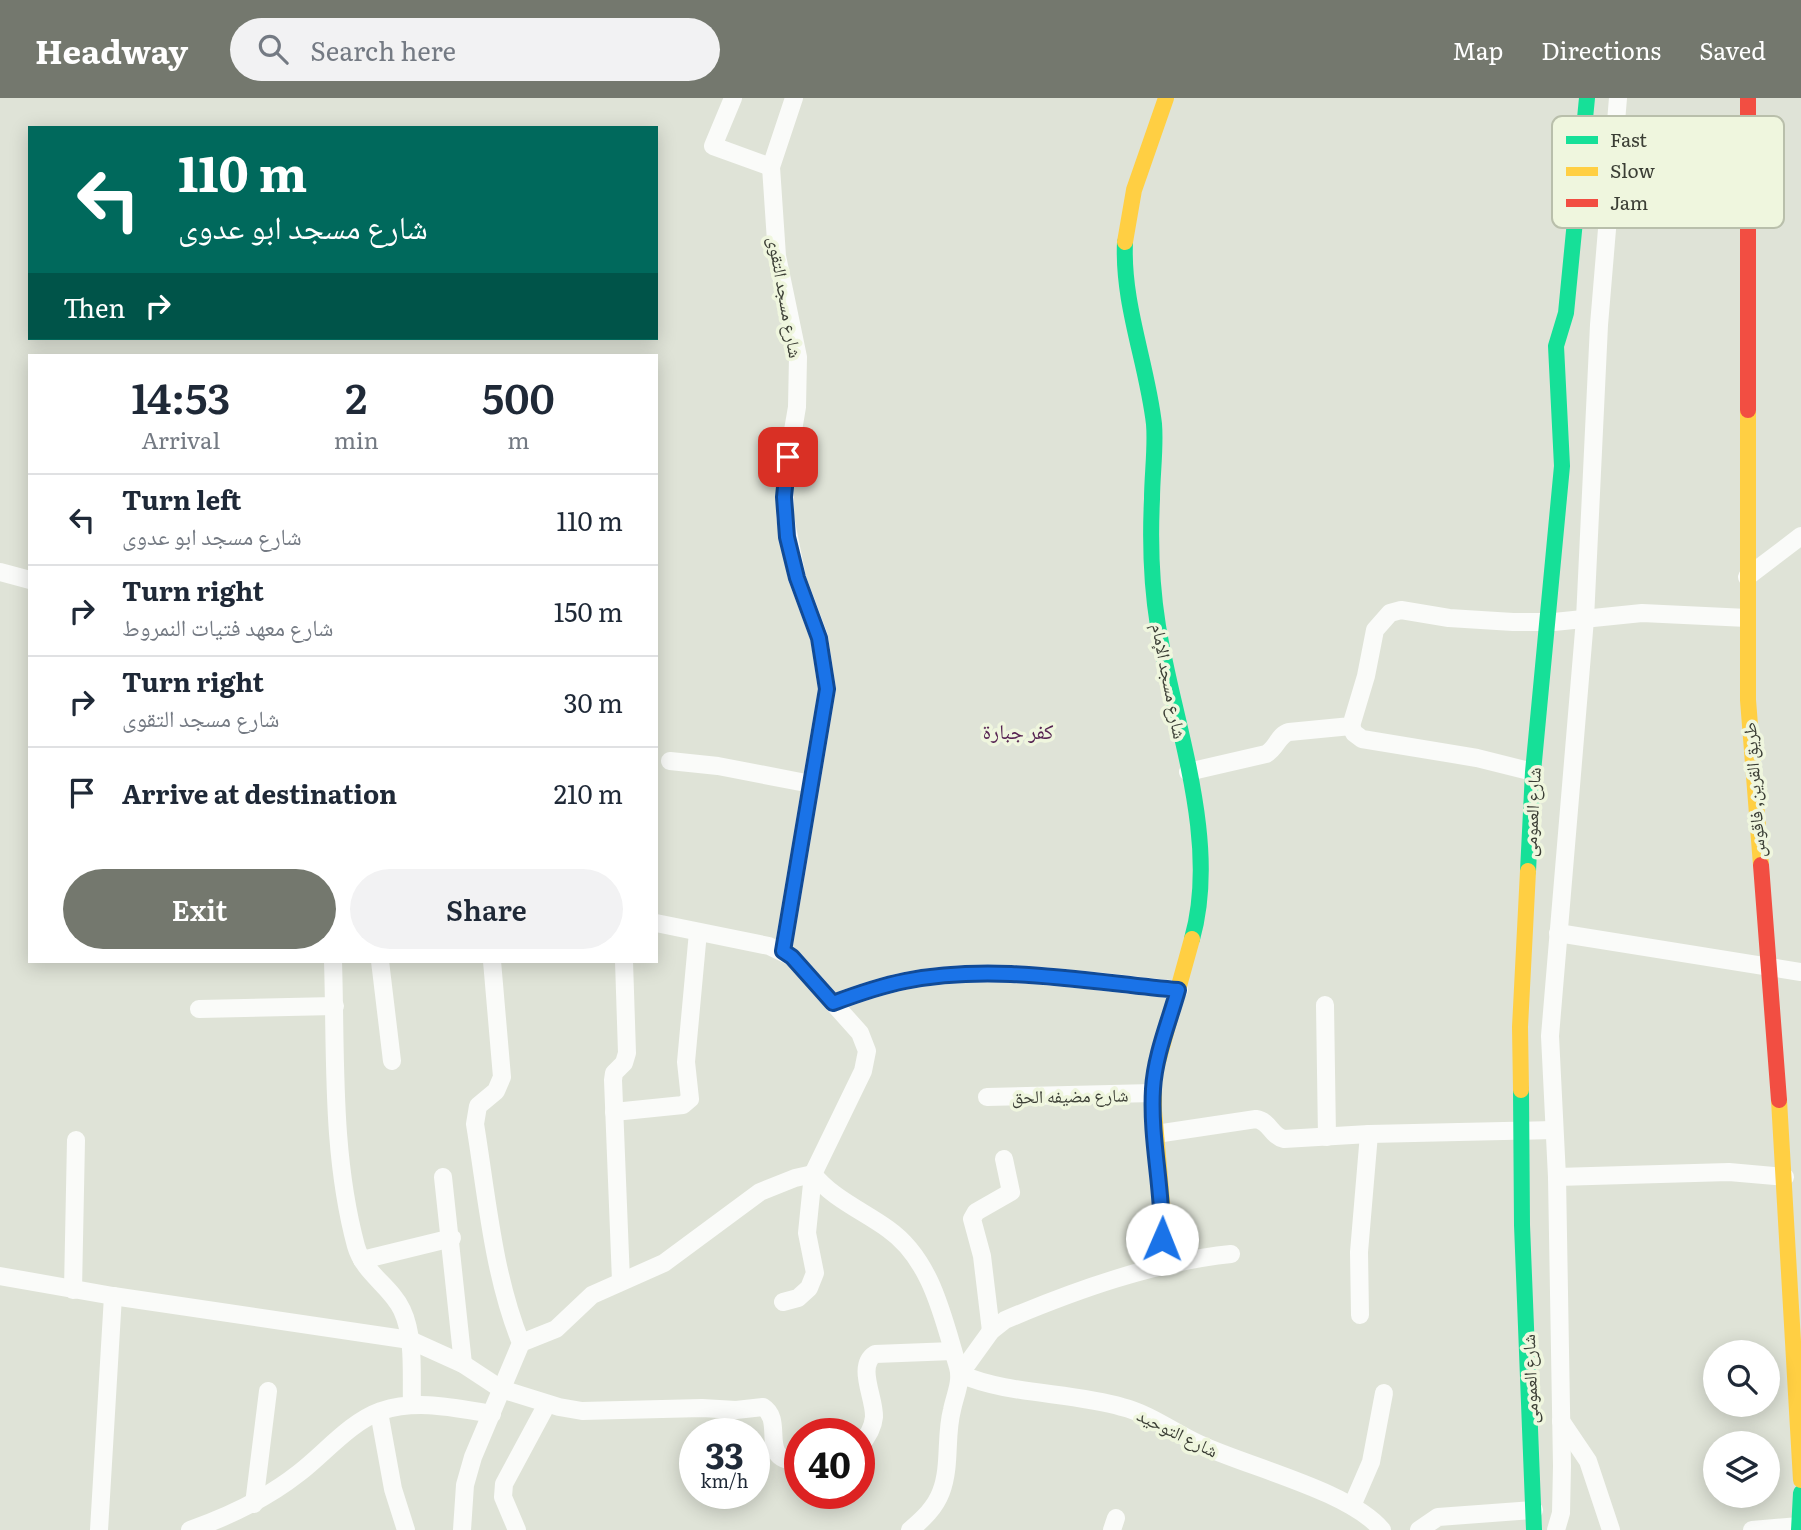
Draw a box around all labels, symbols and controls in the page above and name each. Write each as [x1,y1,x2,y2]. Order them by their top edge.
search box [230,18,720,81]
text: Headway [35,25,188,74]
icon: search [254,30,292,68]
text: Search here [310,30,456,69]
text: Map [1452,32,1503,67]
text: Directions [1541,32,1661,67]
text: Saved [1699,32,1766,67]
legend [1552,116,1784,228]
text: Fast [1610,125,1647,153]
text: 110 m [178,134,307,207]
icon: left [63,154,154,245]
text: Slow [1610,156,1655,184]
text: Jam [1610,188,1648,216]
text: شارع مسجد ابو عدوى [178,201,428,249]
street label: شارع مسجد التقوى [762,234,810,360]
text: Then [63,287,125,326]
icon: right [139,287,177,325]
text: 14:53 [131,365,230,427]
text: 2 [345,365,367,427]
text: 500 [482,365,555,427]
text: Arrival [142,422,220,456]
text: min [334,422,379,456]
text: m [507,422,530,456]
pin [758,427,818,487]
icon: arrive [769,438,807,476]
text: Turn left [122,479,241,518]
text: 110 m [556,500,623,539]
icon: left [63,501,101,539]
text: شارع مسجد ابو عدوى [122,518,302,552]
text: Turn right [122,570,264,609]
text: 150 m [554,591,623,630]
icon: right [63,592,101,630]
text: شارع معهد فتيات النمروط [122,609,333,643]
street label: شارع مسجد الإمام [1146,621,1194,741]
text: Turn right [122,661,264,700]
text: 30 m [563,682,623,721]
icon: right [63,683,101,721]
text: شارع مسجد التقوى [122,700,279,734]
district label: كفر جبارة [982,714,1054,745]
street label: طريق القرين, فاقوس [1735,722,1771,858]
street label: شارع العمومى [1515,766,1547,858]
text: Arrive at destination [122,773,397,812]
text: 210 m [554,773,623,812]
icon: arrive [63,774,101,812]
button: Exit [63,869,336,949]
button: Share [350,869,623,949]
street label: شارع مضيفه الحق [1011,1080,1129,1110]
position arrow [1125,1202,1199,1276]
street label: شارع العمومى [1514,1334,1544,1424]
map controls [1703,1340,1780,1508]
button: search [1703,1340,1780,1417]
street label: شارع التوحيد [1133,1401,1223,1463]
speed limit sign: 40 [784,1418,875,1509]
text: 33 [705,1428,744,1480]
button: layers [1703,1431,1780,1508]
text: km/h [701,1467,748,1494]

